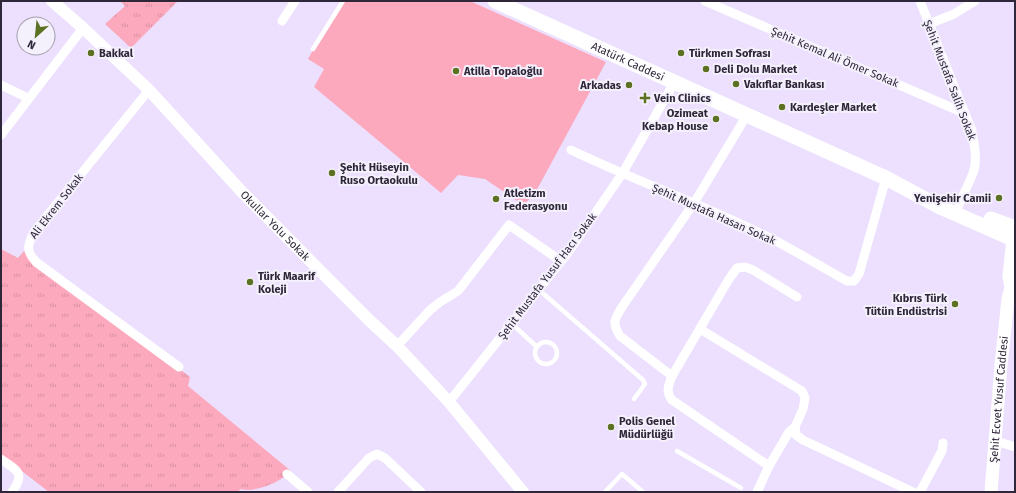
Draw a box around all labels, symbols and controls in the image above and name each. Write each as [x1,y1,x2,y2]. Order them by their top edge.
north arrow [16,16,56,56]
street label: Şehit Mustafa Salih Sokak [921,18,979,142]
street label: Şehit Kemal Ali Ömer Sokak [769,24,901,90]
text: N [25,37,38,52]
street label: Atatürk Caddesi [589,39,666,84]
place label: Bakkal [99,47,134,60]
place label: Türkmen Sofrası [689,47,771,60]
marker: Bakkal [86,48,96,58]
marker: Türkmen Sofrası [676,48,686,58]
place label: Deli Dolu Market [714,63,798,76]
marker: Deli Dolu Market [701,64,711,74]
place label: Atilla Topaloğlu [463,65,542,78]
marker: Atilla Topaloğlu [451,66,461,76]
place label: Vakıflar Bankası [743,78,824,91]
place label: Arkadas [579,79,622,92]
marker: Vakıflar Bankası [731,79,741,89]
marker: Arkadas [624,80,634,90]
marker: Vein Clinics [639,92,651,104]
place label: Vein Clinics [653,92,711,105]
place label: Kardeşler Market [790,101,877,114]
marker: Kardeşler Market [777,102,787,112]
place label: Ozimeat Kebap House [642,107,709,133]
marker: Ozimeat Kebap House [711,114,721,124]
place label: Şehit Hüseyin Ruso Ortaokulu [340,161,418,187]
marker: Şehit Hüseyin Ruso Ortaokulu [327,168,337,178]
street label: Ali Ekrem Sokak [27,171,86,241]
street label: Şehit Mustafa Hasan Sokak [650,181,778,248]
place label: Atletizm Federasyonu [503,187,567,213]
street label: Okullar Yolu Sokak [238,188,313,264]
place label: Yenişehir Camii [913,192,991,205]
marker: Yenişehir Camii [994,193,1004,203]
marker: Atletizm Federasyonu [491,194,501,204]
street label: Şehit Mustafa Yusuf Hacı Sokak [496,210,599,342]
place label: Türk Maarif Koleji [258,270,316,296]
marker: Türk Maarif Koleji [245,277,255,287]
place label: Kıbrıs Türk Tütün Endüstrisi [865,292,948,318]
marker: Kıbrıs Türk Tütün Endüstrisi [950,299,960,309]
street label: Şehit Ecvet Yusuf Caddesi [987,335,1011,463]
place label: Polis Genel Müdürlüğü [619,415,676,441]
marker: Polis Genel Müdürlüğü [606,422,616,432]

